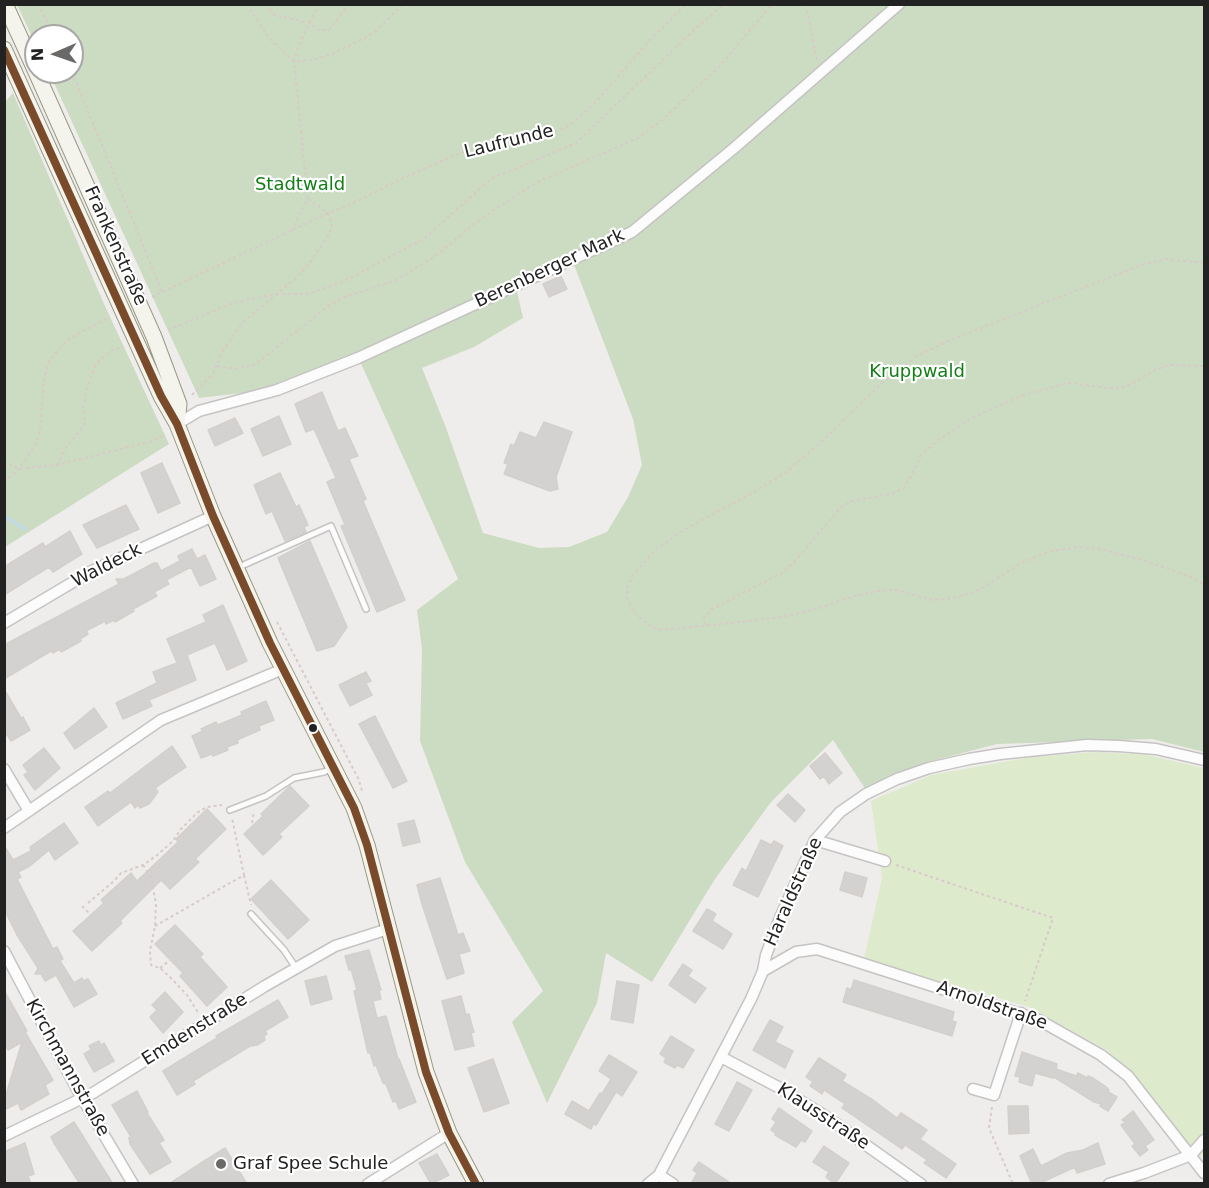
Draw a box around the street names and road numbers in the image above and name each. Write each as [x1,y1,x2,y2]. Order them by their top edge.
street label: Laufrunde [462,120,556,164]
street label: Frankenstraße [79,183,151,309]
street label: Berenberger Mark [472,225,628,313]
street label: Waldeck [68,539,146,593]
street label: Haraldstraße [760,834,828,950]
street label: Arnoldstraße [934,977,1050,1035]
street label: Emdenstraße [138,989,252,1071]
street label: Kirchmannstraße [20,996,114,1140]
street label: Klausstraße [773,1079,873,1155]

